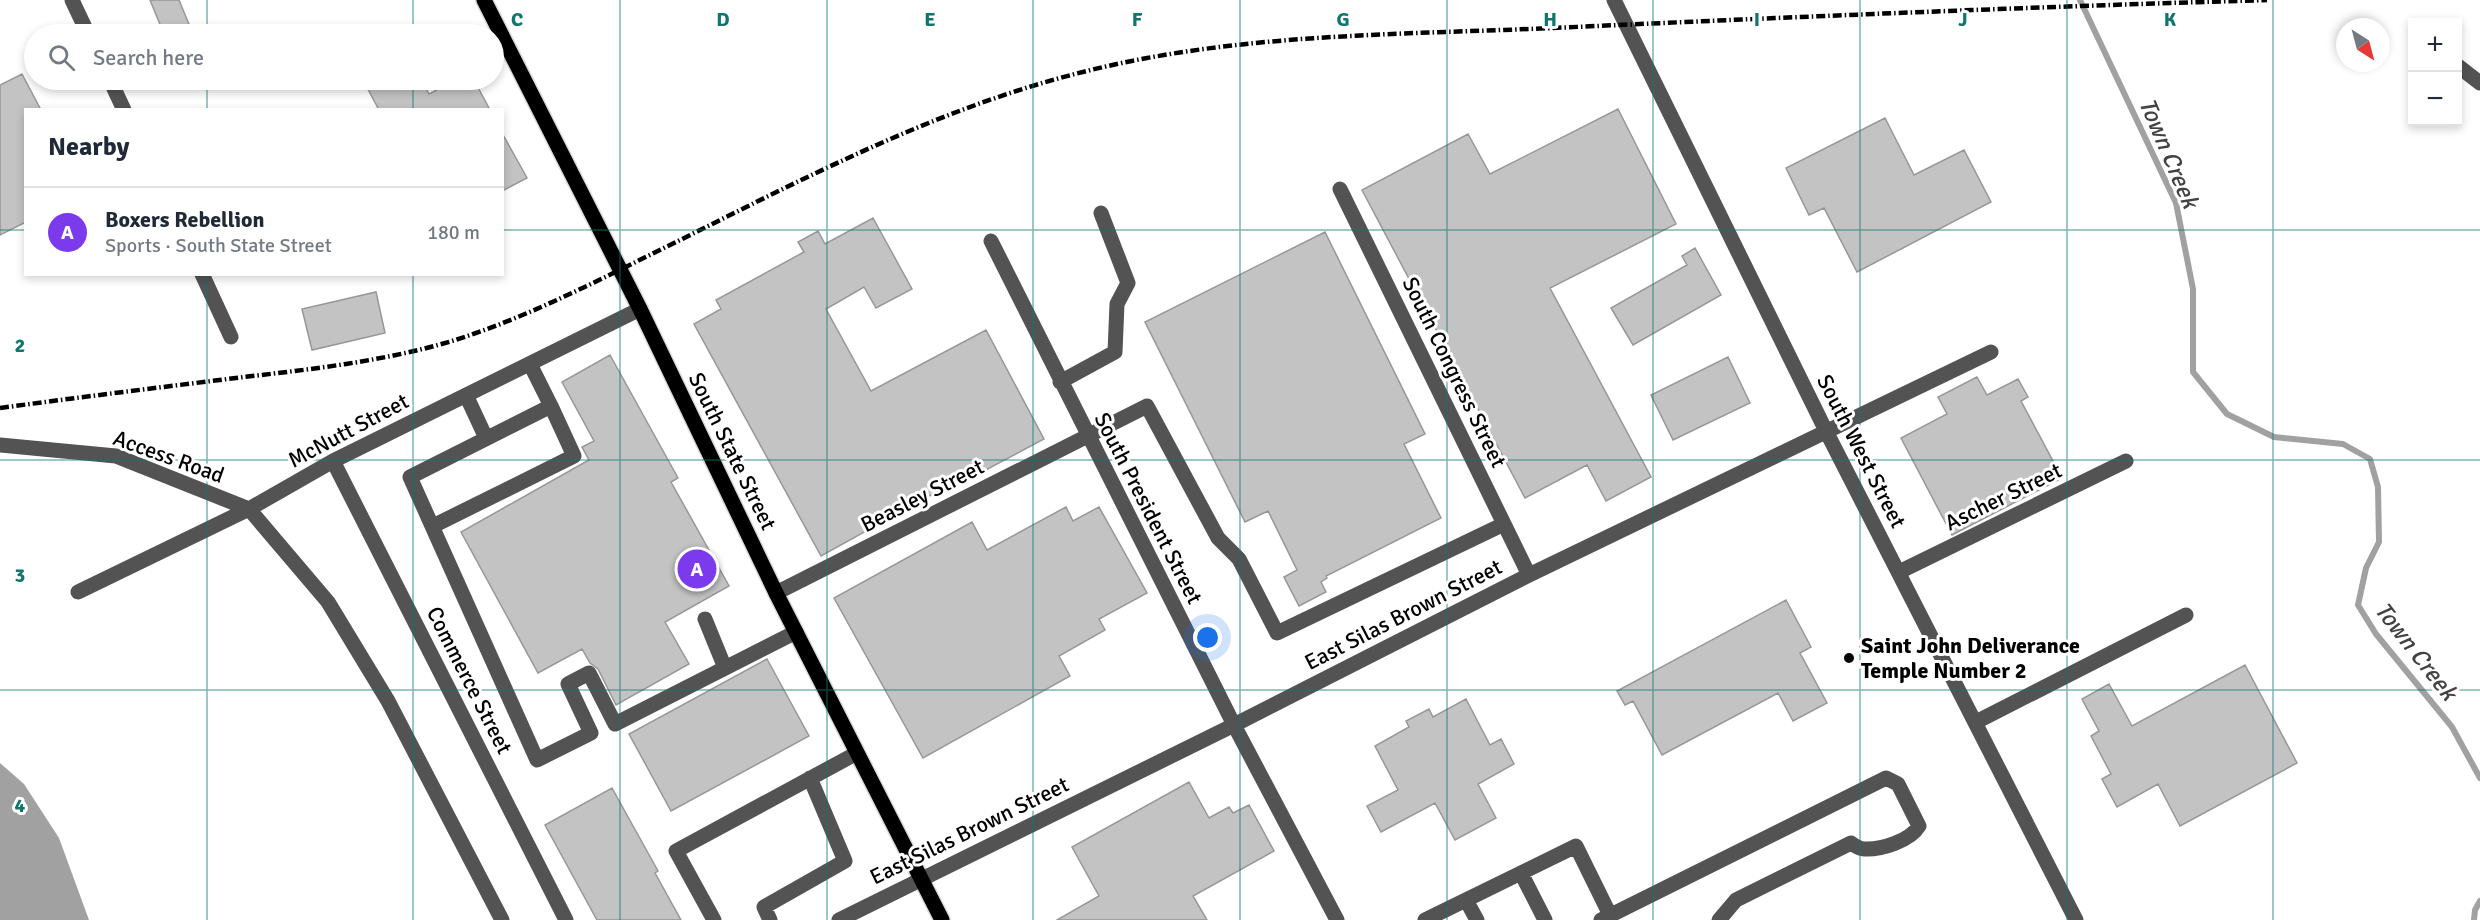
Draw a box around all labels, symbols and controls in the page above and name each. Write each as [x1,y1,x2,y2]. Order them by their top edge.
text: C [511,7,523,32]
text: D [716,7,730,32]
text: E [924,7,936,32]
text: F [1132,7,1143,32]
text: G [1336,7,1350,32]
text: H [1543,7,1557,32]
text: I [1754,7,1760,32]
text: J [1958,7,1968,32]
text: K [2164,7,2177,32]
north arrow [2336,18,2390,72]
map controls [2408,18,2462,126]
button: + [2408,18,2462,72]
search box [24,24,504,90]
icon: search [45,41,78,74]
text: Search here [93,44,204,71]
button: − [2408,72,2462,126]
water label: Town Creek [2132,93,2206,214]
text: Nearby [48,131,129,163]
text: Boxers Rebellion [105,206,264,233]
text: A [61,220,74,245]
text: 180 m [427,220,480,245]
text: Sports · South State Street [105,233,332,258]
street label: South Congress Street [1397,273,1513,472]
text: 2 [15,333,25,358]
street label: South State Street [683,368,782,535]
street label: South West Street [1811,370,1912,533]
street label: McNutt Street [283,387,413,474]
street label: South President Street [1089,408,1209,609]
street label: Access Road [110,424,228,489]
street label: Beasley Street [856,453,989,538]
street label: Ascher Street [1940,456,2066,536]
pin: A [678,546,716,592]
street label: East Silas Brown Street [1300,553,1507,676]
text: 3 [15,563,25,588]
water label: Town Creek [2368,596,2465,708]
street label: Commerce Street [421,602,518,759]
your location [1193,623,1222,652]
place label: Saint John Deliverance Temple Number 2 [1861,632,2080,684]
marker: Saint John Deliverance Temple Number 2 [1842,651,1856,665]
street label: East Silas Brown Street [865,770,1073,890]
text: 4 [15,793,26,818]

